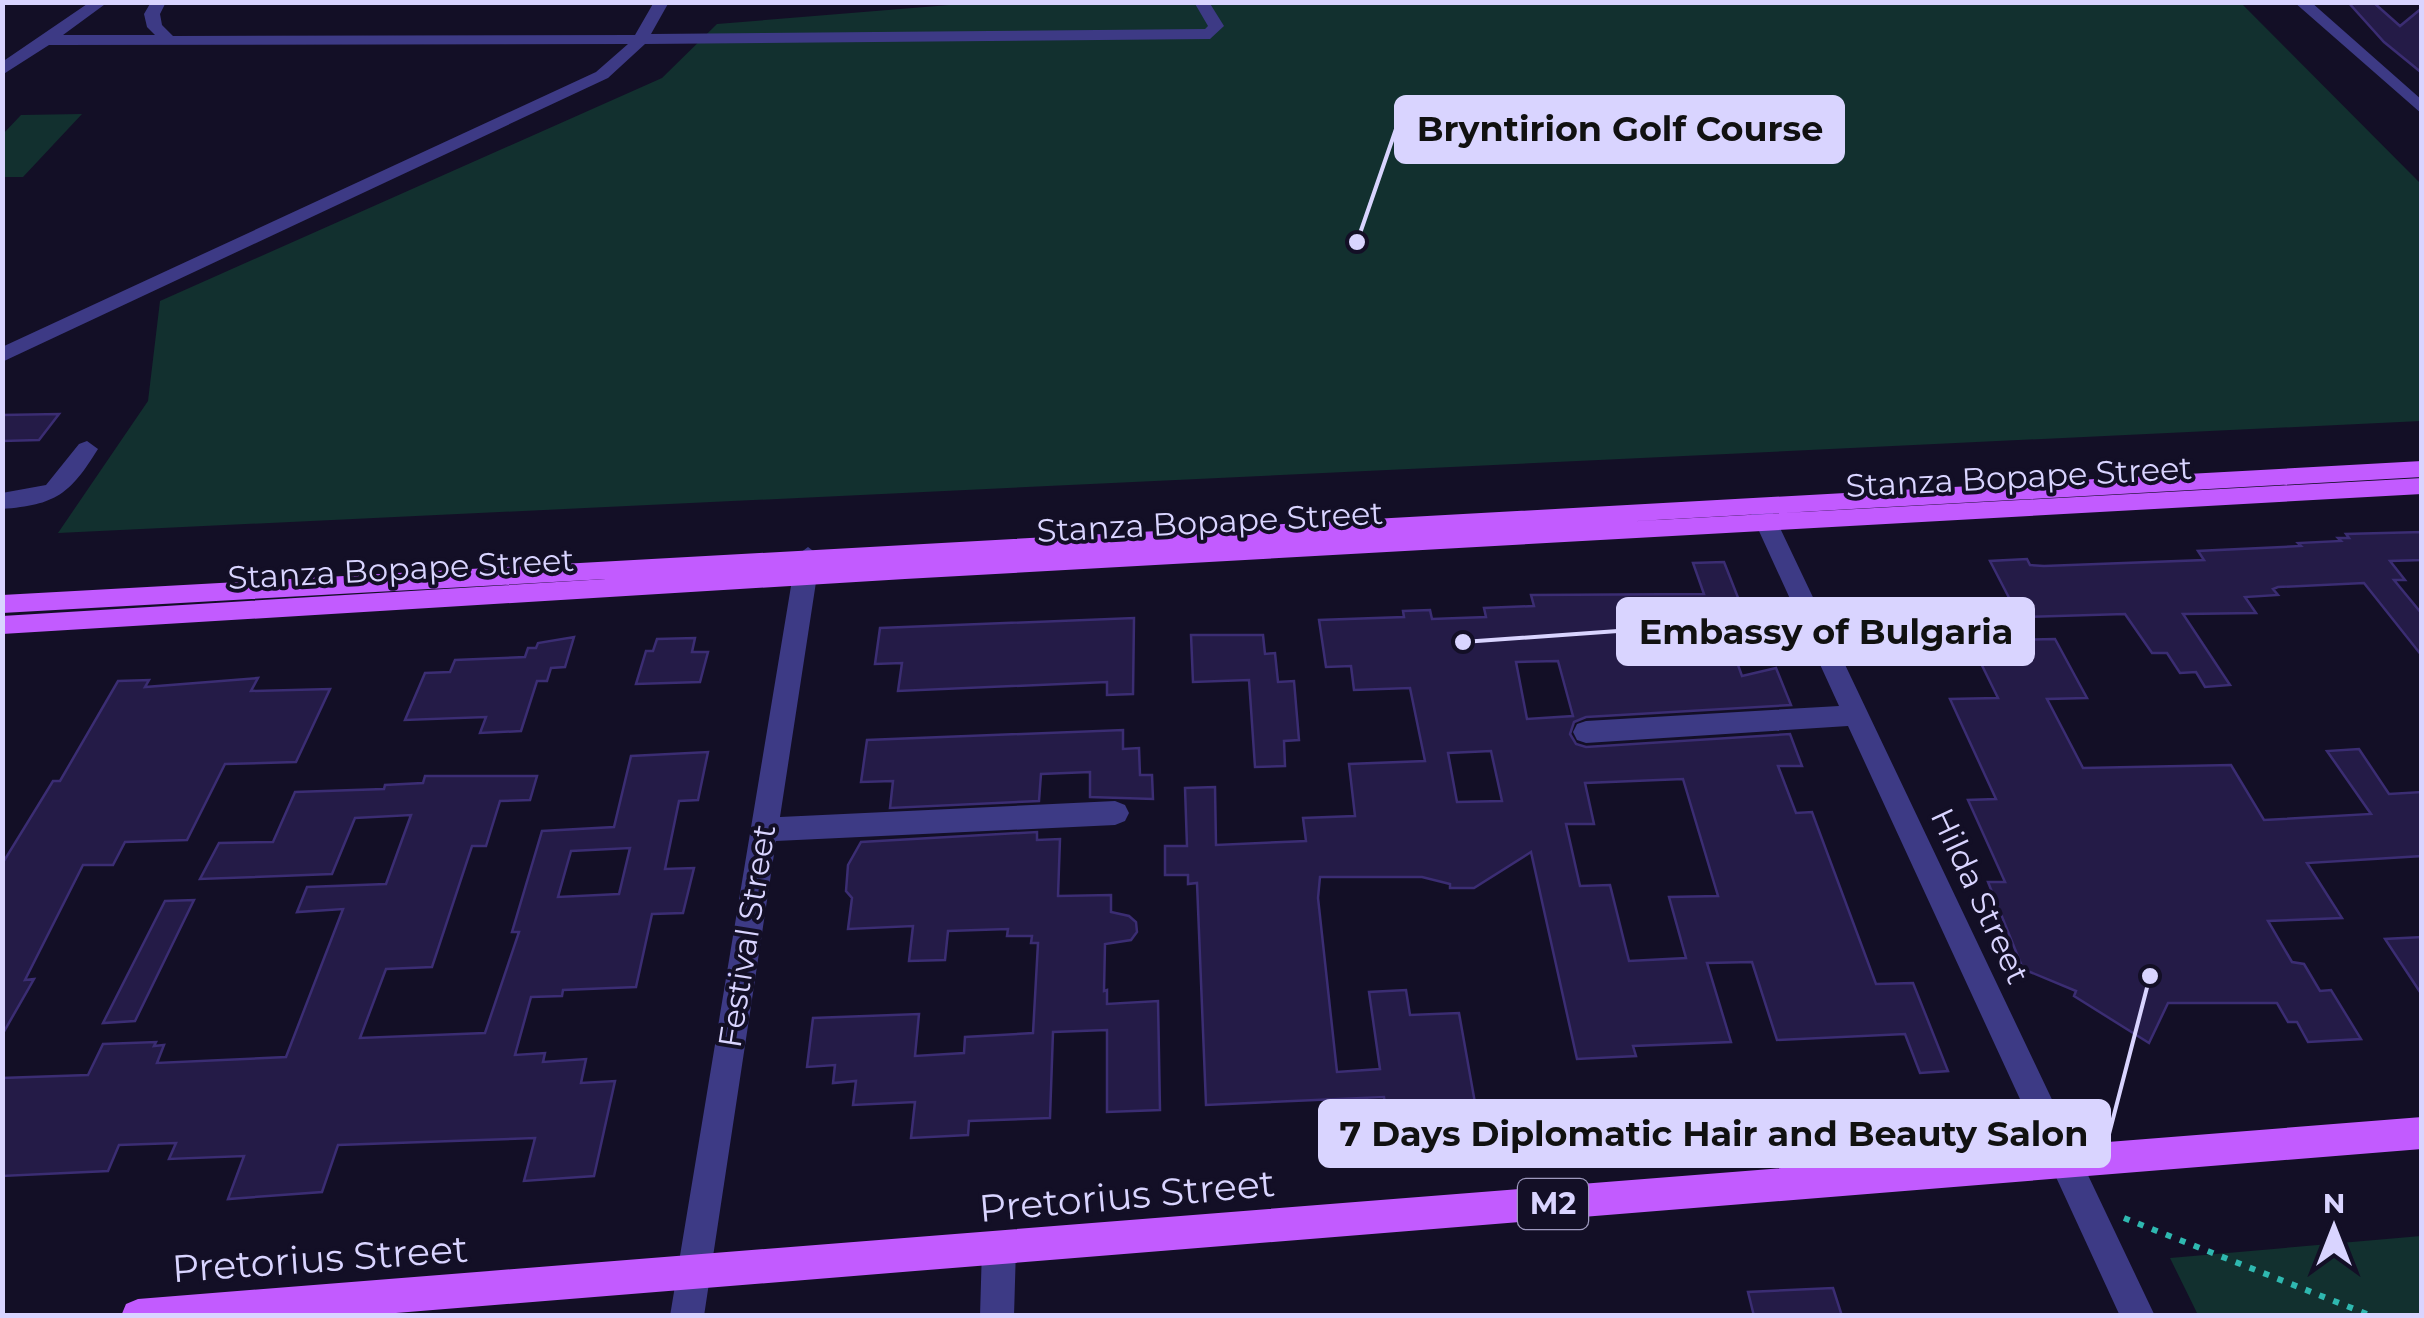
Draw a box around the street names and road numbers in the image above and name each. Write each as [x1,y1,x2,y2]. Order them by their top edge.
street label: Stanza Bopape Street [1845,448,2193,505]
street label: Stanza Bopape Street [1036,493,1384,550]
street label: Stanza Bopape Street [227,540,575,597]
street label: Hilda Street [1923,802,2038,990]
street label: Festival Street [710,821,783,1050]
street label: Pretorius Street [977,1159,1277,1232]
road number: M2 [1518,1179,1588,1229]
street label: Pretorius Street [170,1225,470,1292]

